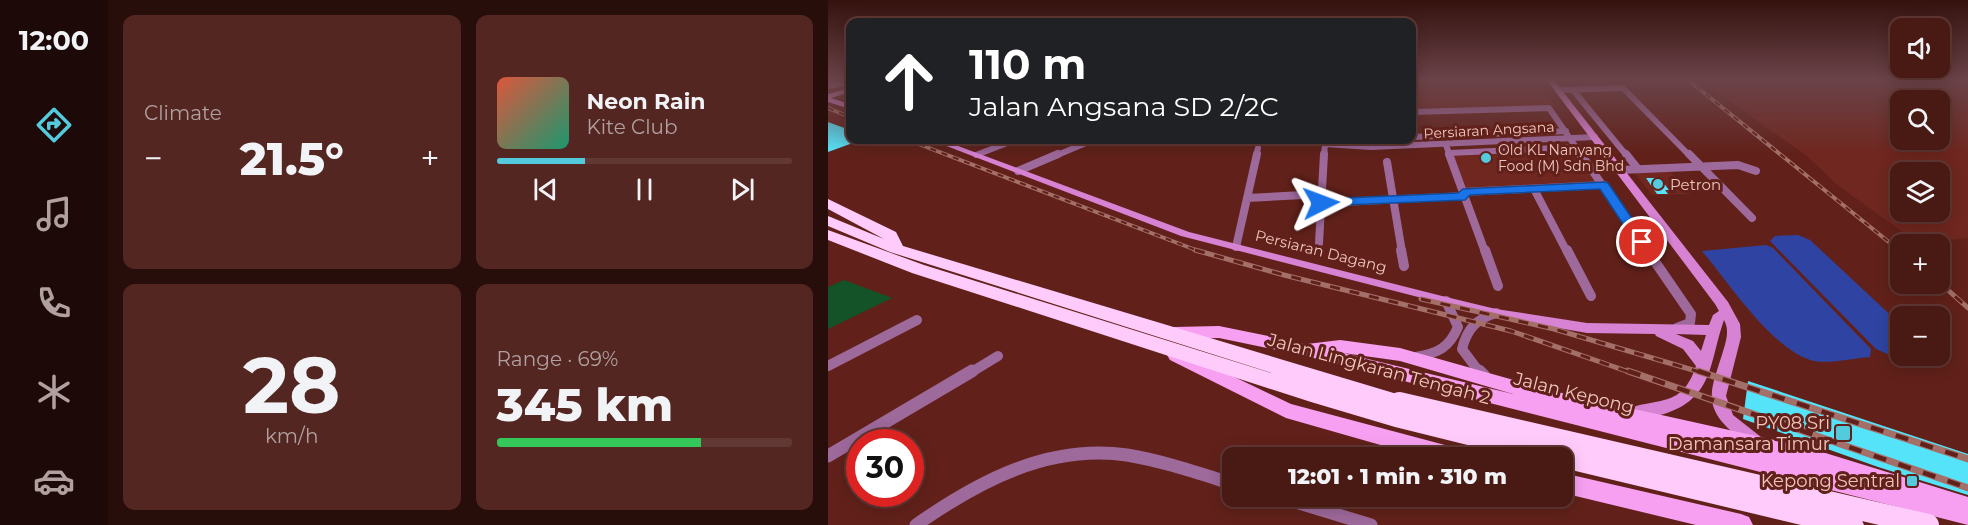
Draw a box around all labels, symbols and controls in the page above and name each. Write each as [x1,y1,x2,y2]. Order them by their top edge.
map controls [1890,18,1950,366]
button: sound [1890,18,1950,78]
text: 12:00 [19,24,89,57]
text: 110 m [969,38,1086,90]
icon: ahead [870,42,948,120]
text: Neon Rain [587,88,705,115]
text: Jalan Angsana SD 2/2C [969,90,1279,123]
button: search [1890,90,1950,150]
text: Climate [144,101,222,125]
icon: directions [33,104,75,146]
text: Kite Club [587,115,678,139]
street label: Persiaran Angsana [1423,118,1555,142]
text: 21.5° [240,131,344,186]
text: − [144,138,163,178]
text: + [421,138,440,178]
place label: Old KL Nanyang Food (M) Sdn Bhd [1498,141,1624,175]
marker: Old KL Nanyang Food (M) Sdn Bhd [1479,151,1493,165]
button: layers [1890,162,1950,222]
position arrow [1289,171,1353,235]
icon: previous [529,173,562,206]
icon: pause [628,173,661,206]
icon: next [726,173,759,206]
place label: Petron [1670,175,1721,194]
marker: Petron [1651,177,1665,191]
icon: music [33,193,75,235]
pin [1616,216,1667,267]
street label: Persiaran Dagang [1253,225,1389,277]
icon: arrive [1625,225,1658,258]
button: + [1890,234,1950,294]
icon: phone [33,282,75,324]
button: − [1890,306,1950,366]
street label: Jalan Lingkaran Tengah 2 [1264,328,1493,409]
text: 28 [243,337,341,433]
text: Range · 69% [497,347,618,371]
street label: Jalan Kepong [1511,367,1636,419]
icon: climate [33,371,75,413]
text: 345 km [497,377,673,432]
place label: PY08 Sri Damansara Timur [1668,412,1830,455]
text: km/h [265,424,318,448]
marker: PY08 Sri Damansara Timur [1834,424,1852,442]
speed limit sign: 30 [846,429,924,507]
icon: car [33,460,75,502]
text: 12:01 · 1 min · 310 m [1288,463,1507,490]
place label: Kepong Sentral [1761,470,1900,492]
marker: Kepong Sentral [1905,474,1919,488]

